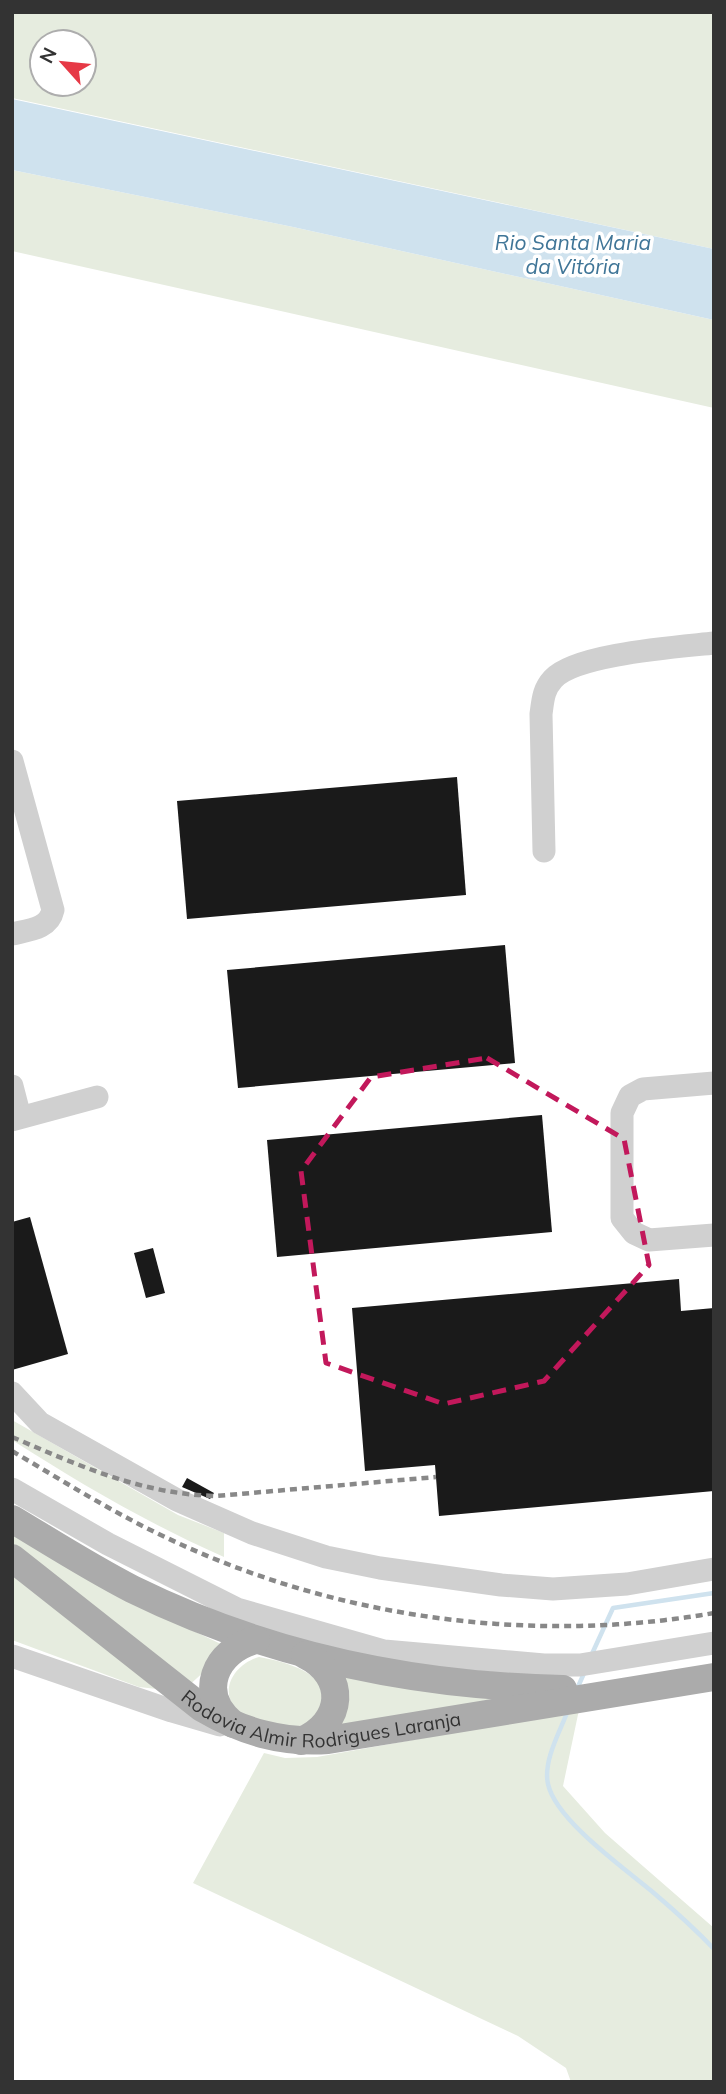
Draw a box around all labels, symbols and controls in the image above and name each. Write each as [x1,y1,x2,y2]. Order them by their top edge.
north arrow [28,28,98,98]
text: N [34,43,62,67]
water label: Rio Santa Maria da Vitória [495,229,651,279]
street label: Rodovia Almir Rodrigues Laranja [177,1684,463,1753]

